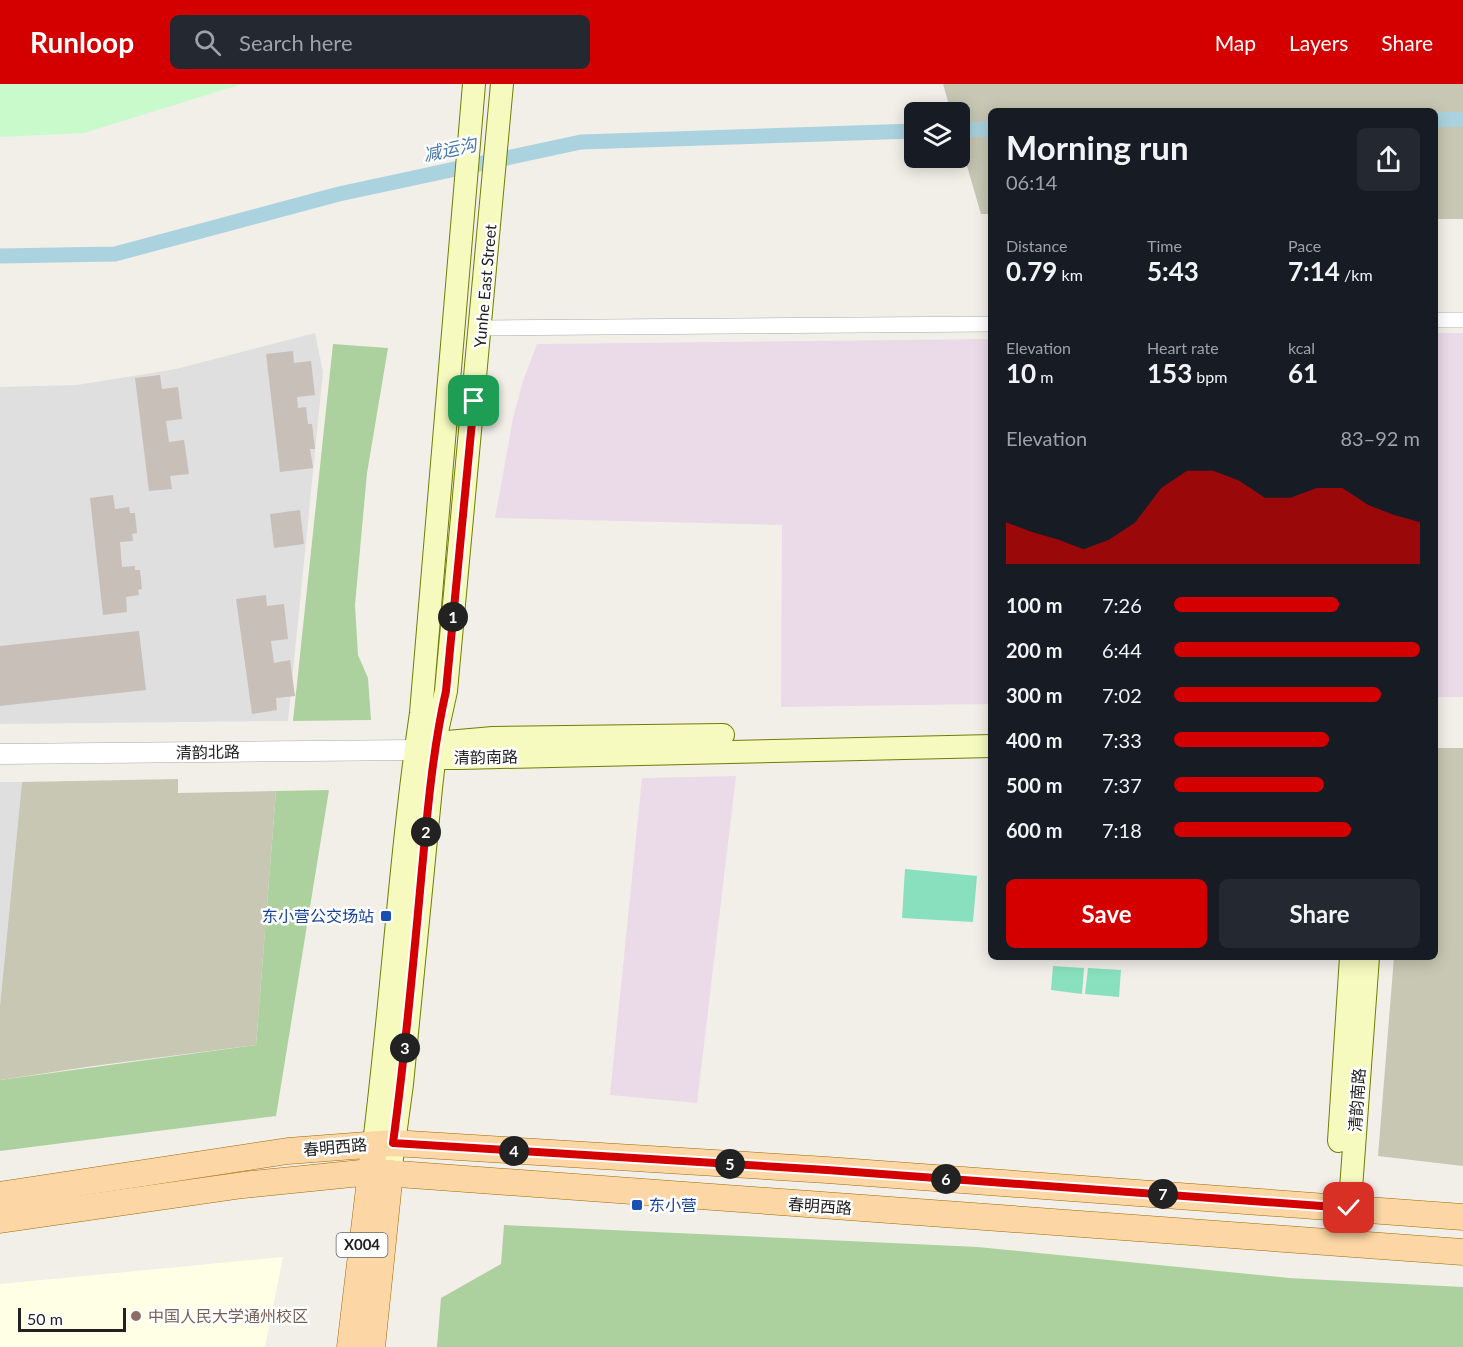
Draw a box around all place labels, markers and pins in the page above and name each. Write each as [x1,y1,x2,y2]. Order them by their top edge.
pin [448,375,499,426]
pin: 1 [438,602,468,632]
pin: 2 [411,817,441,847]
place label: 东小营公交场站 [262,906,374,925]
marker: 东小营公交场站 [379,909,393,923]
pin: 3 [390,1033,420,1063]
pin: 4 [499,1136,529,1166]
pin: 5 [715,1149,745,1179]
pin: 6 [931,1164,961,1194]
pin: 7 [1148,1179,1178,1209]
pin [1323,1182,1374,1233]
place label: 东小营 [649,1195,697,1214]
marker: 东小营 [630,1198,644,1212]
place label: 中国人民大学通州校区 [148,1306,308,1325]
marker: 中国人民大学通州校区 [129,1309,143,1323]

